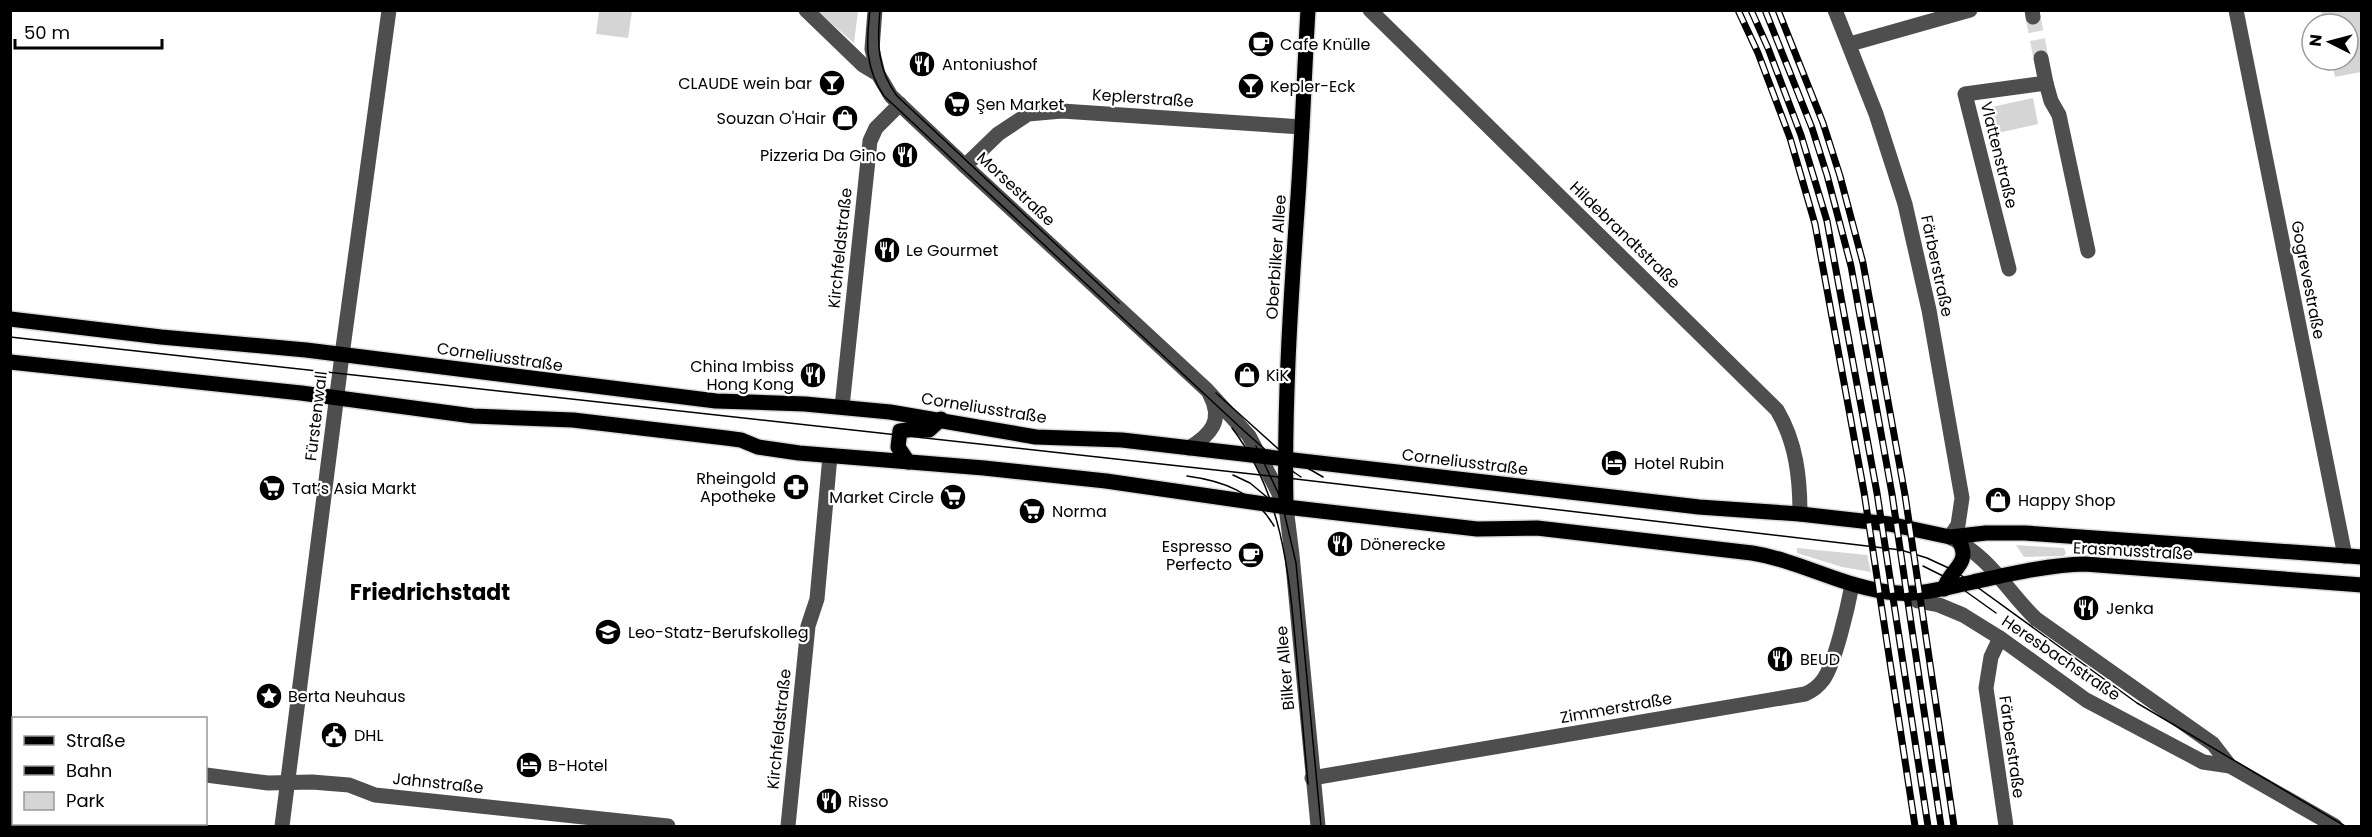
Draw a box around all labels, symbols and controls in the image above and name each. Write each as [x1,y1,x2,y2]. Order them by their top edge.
scale bar [15,12,162,50]
north arrow [2300,12,2360,72]
text: 50 m [24,20,70,45]
cafe icon: Cafe Knülle [1246,29,1276,59]
place label: Cafe Knülle [1280,33,1371,56]
text: N [2304,33,2328,48]
restaurant icon: Antoniushof [907,49,937,79]
place label: Antoniushof [942,53,1038,76]
bar icon: CLAUDE wein bar [817,68,847,98]
bar icon: Kepler-Eck [1236,71,1266,101]
place label: CLAUDE wein bar [678,72,812,95]
place label: Kepler-Eck [1270,75,1356,98]
street label: Keplerstraße [1091,83,1195,113]
supermarket icon: Şen Market [942,89,972,119]
place label: Şen Market [976,93,1065,116]
street label: Vlattenstraße [1975,99,2023,211]
shop icon: Souzan O'Hair [830,103,860,133]
place label: Souzan O'Hair [717,107,826,130]
restaurant icon: Pizzeria Da Gino [890,140,920,170]
place label: Pizzeria Da Gino [760,144,886,167]
street label: Morsestraße [972,146,1060,232]
street label: Hildebrandtstraße [1565,176,1686,294]
street label: Kirchfeldstraße [822,186,858,309]
street label: Oberbilker Allee [1260,194,1292,320]
street label: Färberstraße [1915,213,1959,319]
street label: Gogrevestraße [2285,219,2331,341]
restaurant icon: Le Gourmet [872,235,902,265]
place label: Le Gourmet [906,239,998,262]
street label: Corneliusstraße [436,337,565,377]
place label: China Imbiss Hong Kong [690,355,794,396]
restaurant icon: China Imbiss Hong Kong [798,360,828,390]
shop icon: KiK [1232,360,1262,390]
place label: KiK [1266,364,1290,387]
street label: Fürstenwall [299,370,333,462]
street label: Corneliusstraße [919,387,1049,429]
street label: Corneliusstraße [1401,443,1529,481]
hotel icon: Hotel Rubin [1599,448,1629,478]
place label: Hotel Rubin [1634,452,1724,475]
place label: Rheingold Apotheke [696,467,776,508]
pharmacy icon: Rheingold Apotheke [781,472,811,502]
supermarket icon: Tat’s Asia Markt [257,473,287,503]
place label: Tat’s Asia Markt [292,477,416,500]
supermarket icon: Market Circle [938,482,968,512]
shop icon: Happy Shop [1983,485,2013,515]
place label: Market Circle [829,486,934,509]
place label: Happy Shop [2018,489,2116,512]
supermarket icon: Norma [1017,496,1047,526]
place label: Norma [1052,500,1107,523]
restaurant icon: Dönerecke [1325,529,1355,559]
place label: Dönerecke [1360,533,1446,556]
place label: Espresso Perfecto [1162,535,1232,576]
street label: Erasmusstraße [2072,536,2194,566]
cafe icon: Espresso Perfecto [1236,540,1266,570]
district label: Friedrichstadt [350,577,510,608]
restaurant icon: Jenka [2071,593,2101,623]
place label: Jenka [2106,597,2154,620]
street label: Heresbachstraße [1997,610,2125,706]
school or university icon: Leo-Statz-Berufskolleg [593,617,623,647]
place label: Leo-Statz-Berufskolleg [628,621,808,644]
street label: Bilker Allee [1270,625,1300,711]
restaurant icon: BEUD [1765,644,1795,674]
place label: BEUD [1800,648,1840,671]
street label: Kirchfeldstraße [761,667,797,790]
place icon: Berta Neuhaus [254,681,284,711]
place label: Berta Neuhaus [288,685,406,708]
street label: Zimmerstraße [1558,687,1674,729]
street label: Färberstraße [1993,694,2031,800]
legend [12,717,207,825]
public building icon: DHL [319,720,349,750]
place label: DHL [354,724,383,747]
text: Straße [66,728,125,753]
hotel icon: B-Hotel [514,750,544,780]
place label: B-Hotel [548,754,608,777]
text: Bahn [66,758,112,783]
street label: Jahnstraße [391,767,485,799]
restaurant icon: Risso [814,786,844,816]
text: Park [66,788,105,813]
place label: Risso [848,790,889,813]

